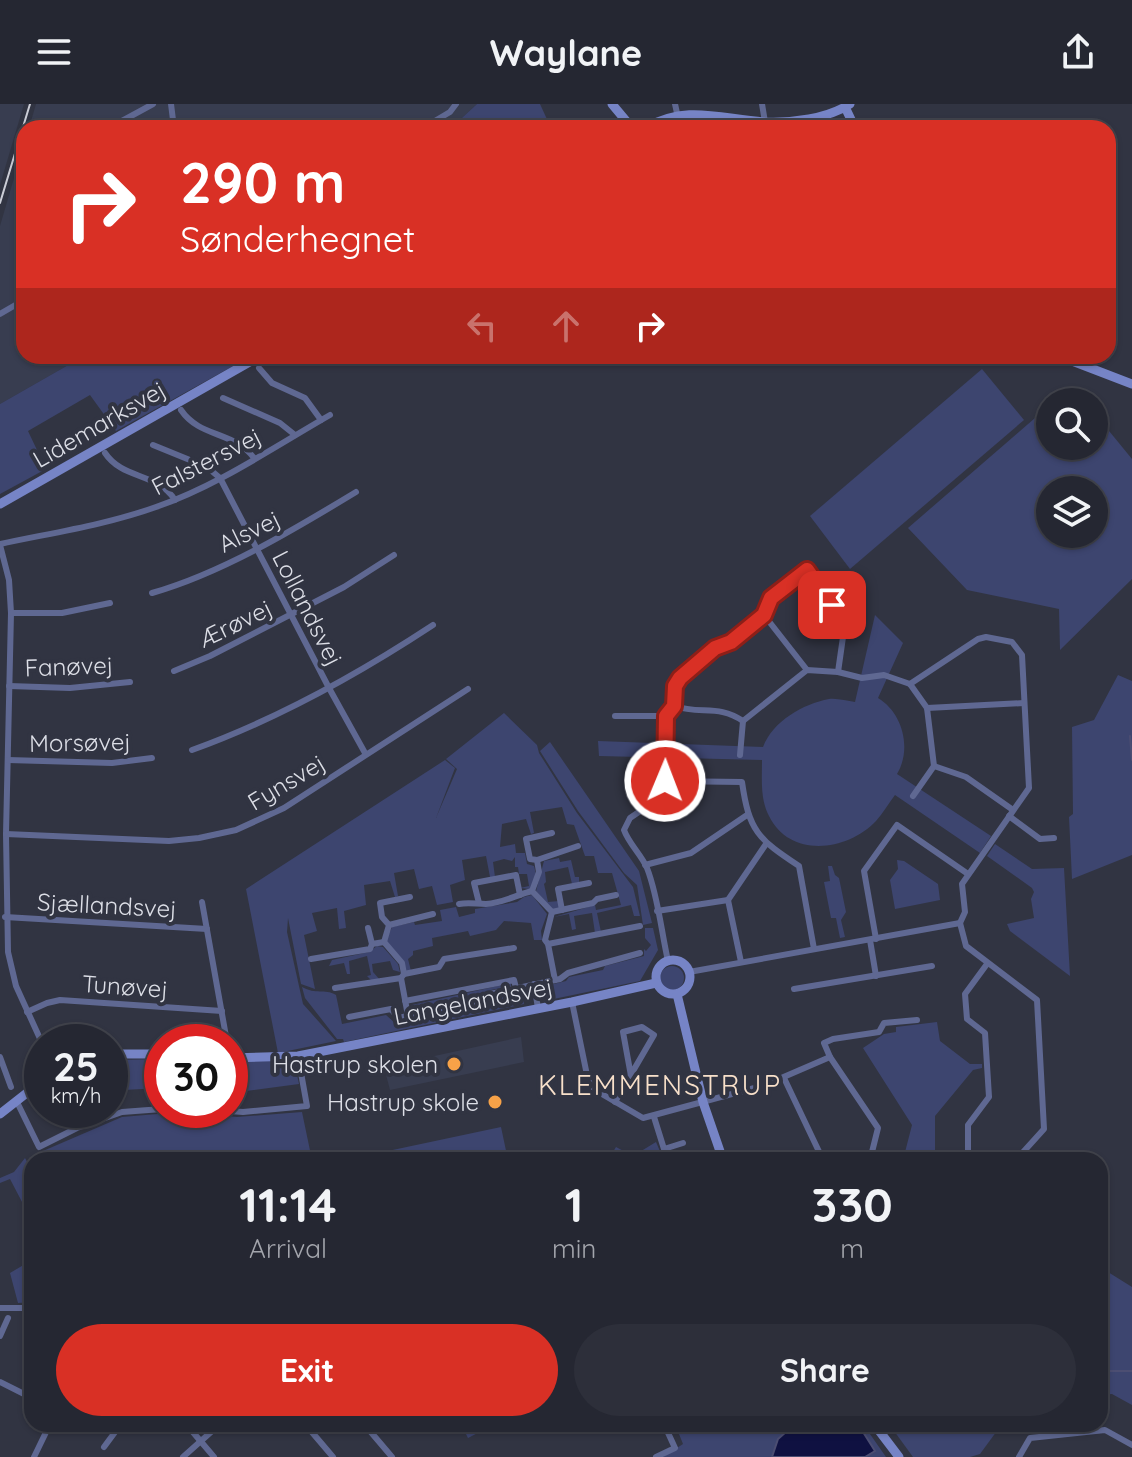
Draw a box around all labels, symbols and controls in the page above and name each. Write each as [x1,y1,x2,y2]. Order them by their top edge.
icon: menu [32,30,76,74]
text: Waylane [490,30,642,75]
icon: share [1056,30,1100,74]
text: 290 m [180,147,345,217]
icon: right [48,152,152,256]
text: Sønderhegnet [180,216,415,261]
icon: left [460,304,504,348]
icon: ahead [544,304,588,348]
icon: right [628,304,672,348]
street label: Lidemarksvej [27,374,171,474]
map controls [1036,388,1108,548]
button: search [1036,388,1108,460]
street label: Falstersvej [146,421,266,501]
button: layers [1036,476,1108,548]
street label: Alsvej [213,503,285,559]
street label: Lollandsvej [266,545,350,671]
pin [798,571,866,639]
icon: arrive [810,583,854,627]
street label: Ærøvej [193,592,277,654]
street label: Fanøvej [24,649,114,683]
street label: Morsøvej [29,726,131,758]
position arrow [623,739,707,823]
street label: Fynsvej [242,747,330,817]
street label: Sjællandsvej [37,886,177,924]
street label: Tunøvej [81,968,169,1004]
street label: Langelandsvej [391,971,555,1031]
speed limit sign: 30 [144,1024,248,1128]
text: 25 [53,1041,99,1091]
place label: Hastrup skolen [272,1049,438,1079]
marker: Hastrup skolen [445,1055,463,1073]
district label: KLEMMENSTRUP [538,1067,782,1102]
text: km/h [51,1083,101,1108]
place label: Hastrup skole [327,1087,479,1117]
marker: Hastrup skole [486,1093,504,1111]
text: 11:14 [239,1174,337,1234]
text: 1 [565,1174,583,1234]
text: 330 [812,1174,893,1234]
text: Arrival [249,1232,327,1265]
text: min [552,1232,596,1265]
text: m [840,1232,864,1265]
button: Exit [56,1324,558,1416]
button: Share [574,1324,1076,1416]

